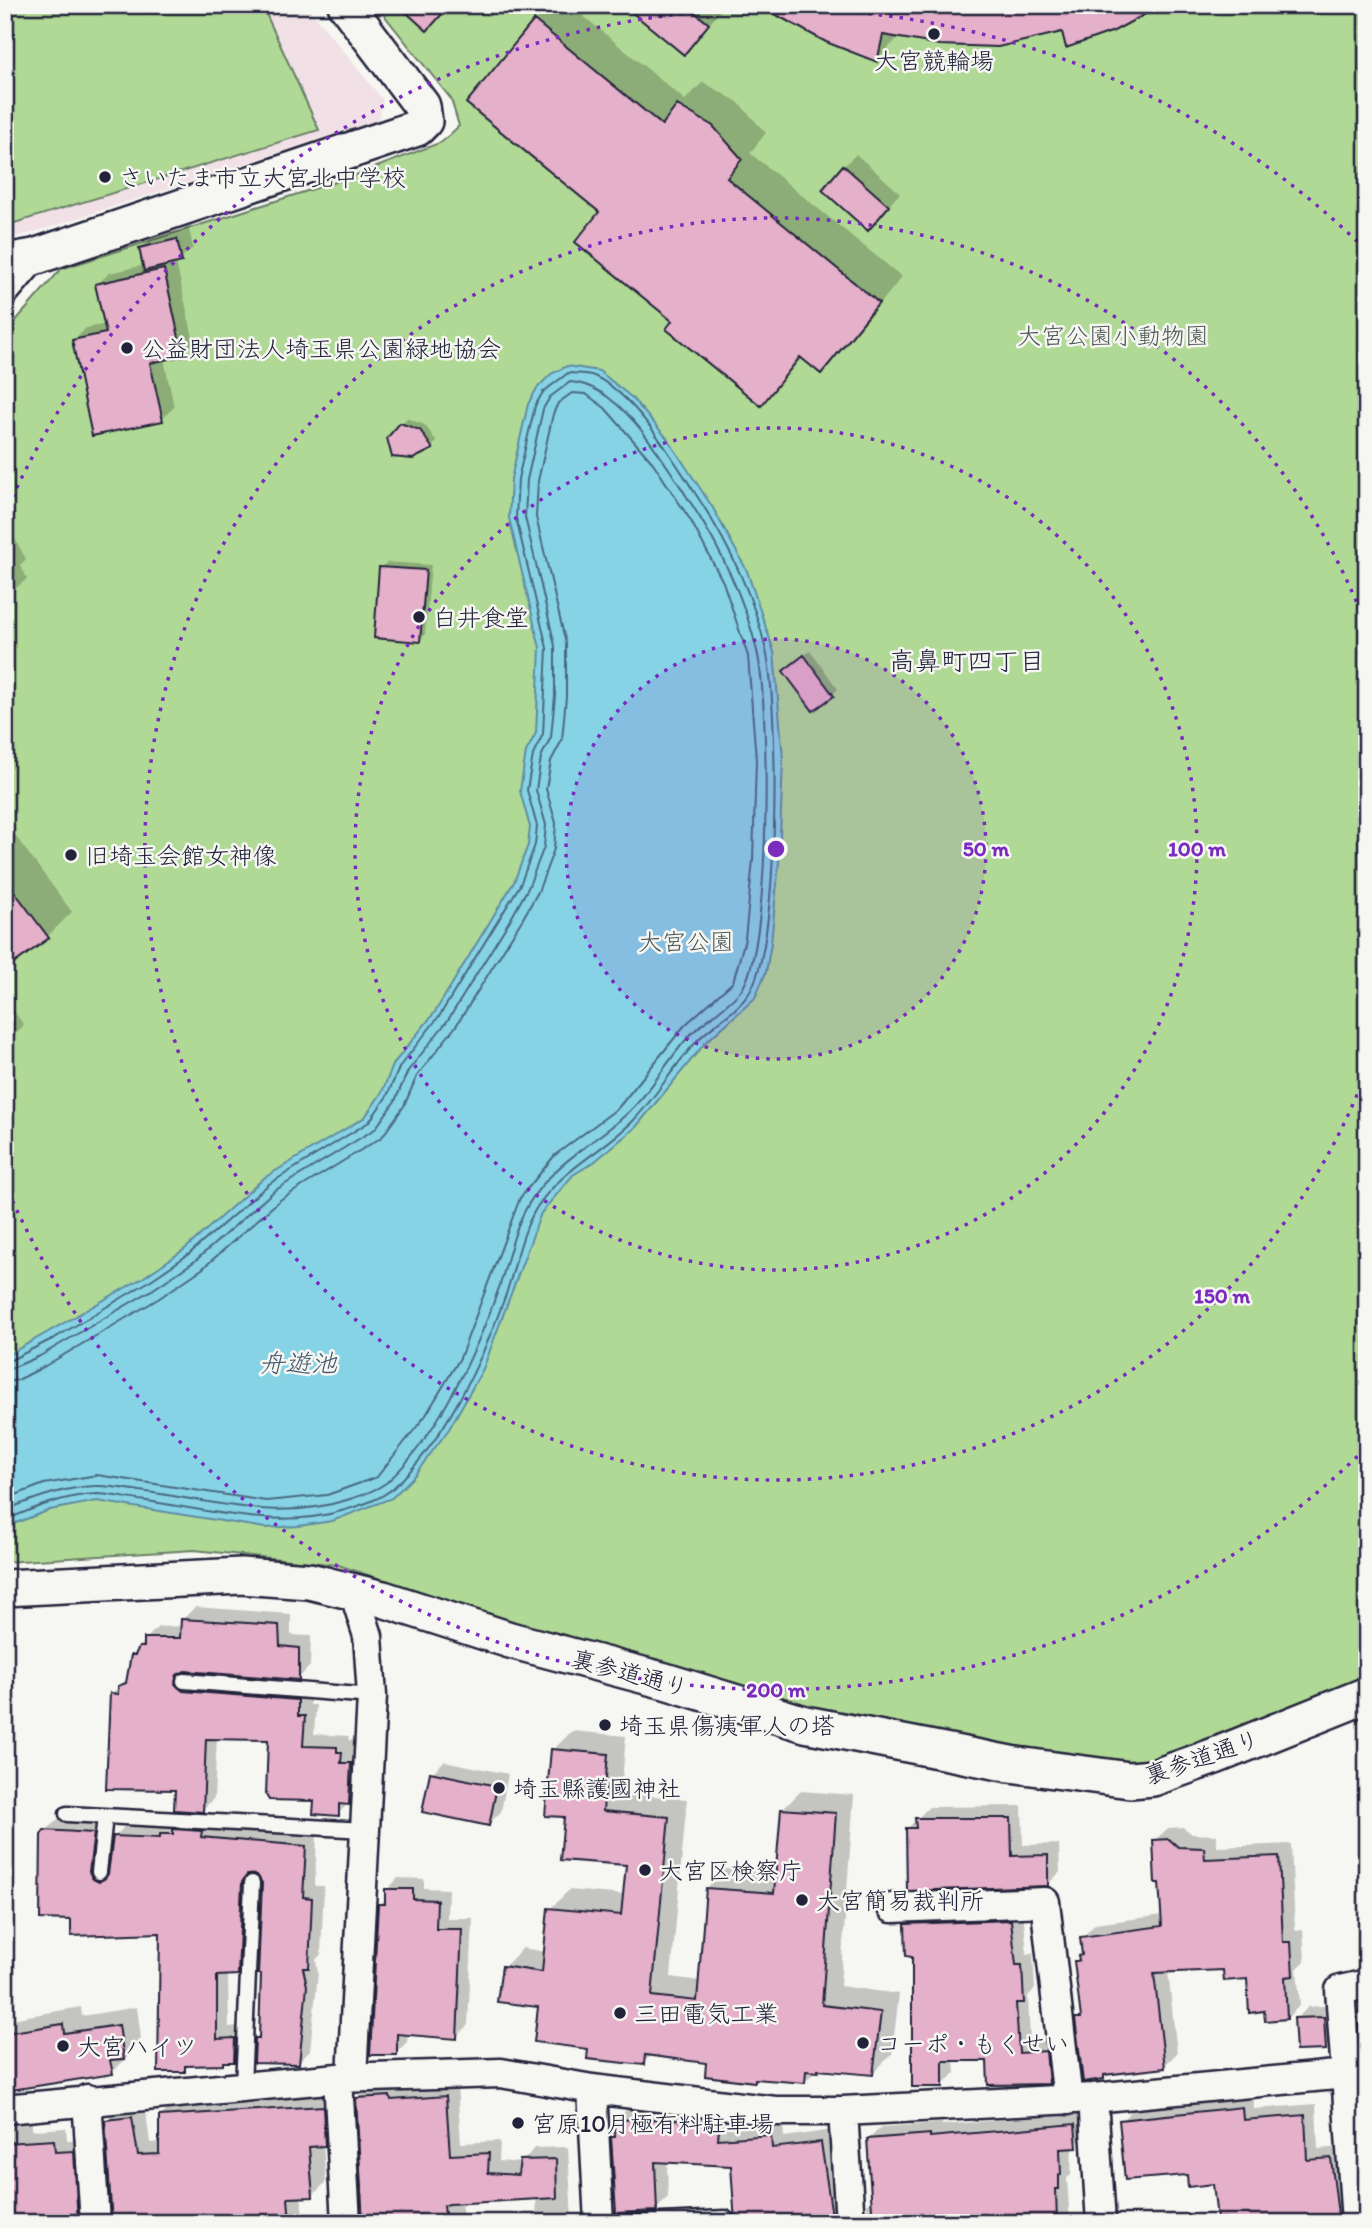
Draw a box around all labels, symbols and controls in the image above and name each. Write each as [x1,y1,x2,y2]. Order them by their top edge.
marker: 大宮競輪場 [926,26,942,42]
place label: 大宮競輪場 [874,46,994,75]
place label: さいたま市立大宮北中学校 [119,163,406,192]
marker: さいたま市立大宮北中学校 [97,169,113,185]
park label: 大宮公園小動物園 [1017,321,1209,350]
place label: 公益財団法人埼玉県公園緑地協会 [141,334,501,363]
marker: 公益財団法人埼玉県公園緑地協会 [119,340,135,356]
place label: 白井食堂 [433,603,529,632]
marker: 白井食堂 [411,609,427,625]
district label: 高鼻町四丁目 [889,645,1045,677]
text: 50 m [963,836,1010,861]
text: 100 m [1168,836,1226,861]
centre of rings [764,837,788,861]
place label: 旧埼玉会館女神像 [85,841,277,870]
marker: 旧埼玉会館女神像 [63,847,79,863]
park label: 大宮公園 [638,927,734,956]
text: 150 m [1194,1283,1250,1308]
water label: 舟遊池 [259,1347,338,1379]
street label: 裏参道通り [568,1643,692,1703]
text: 200 m [746,1677,806,1702]
place label: 埼玉県傷痍軍人の塔 [619,1711,835,1740]
marker: 埼玉県傷痍軍人の塔 [597,1717,613,1733]
street label: 裏参道通り [1141,1724,1263,1790]
place label: 埼玉縣護國神社 [513,1774,681,1803]
marker: 埼玉縣護國神社 [491,1780,507,1796]
place label: 大宮区検察庁 [659,1856,803,1885]
marker: 大宮区検察庁 [637,1862,653,1878]
place label: 大宮簡易裁判所 [816,1886,984,1915]
marker: 大宮簡易裁判所 [794,1892,810,1908]
place label: 三田電気工業 [634,1999,778,2028]
marker: 三田電気工業 [612,2005,628,2021]
place label: コーポ・もくせい [877,2029,1069,2058]
place label: 大宮ハイツ [77,2032,197,2061]
marker: コーポ・もくせい [855,2035,871,2051]
marker: 大宮ハイツ [55,2038,71,2054]
place label: 宮原10月極有料駐車場 [532,2109,774,2138]
marker: 宮原10月極有料駐車場 [510,2115,526,2131]

